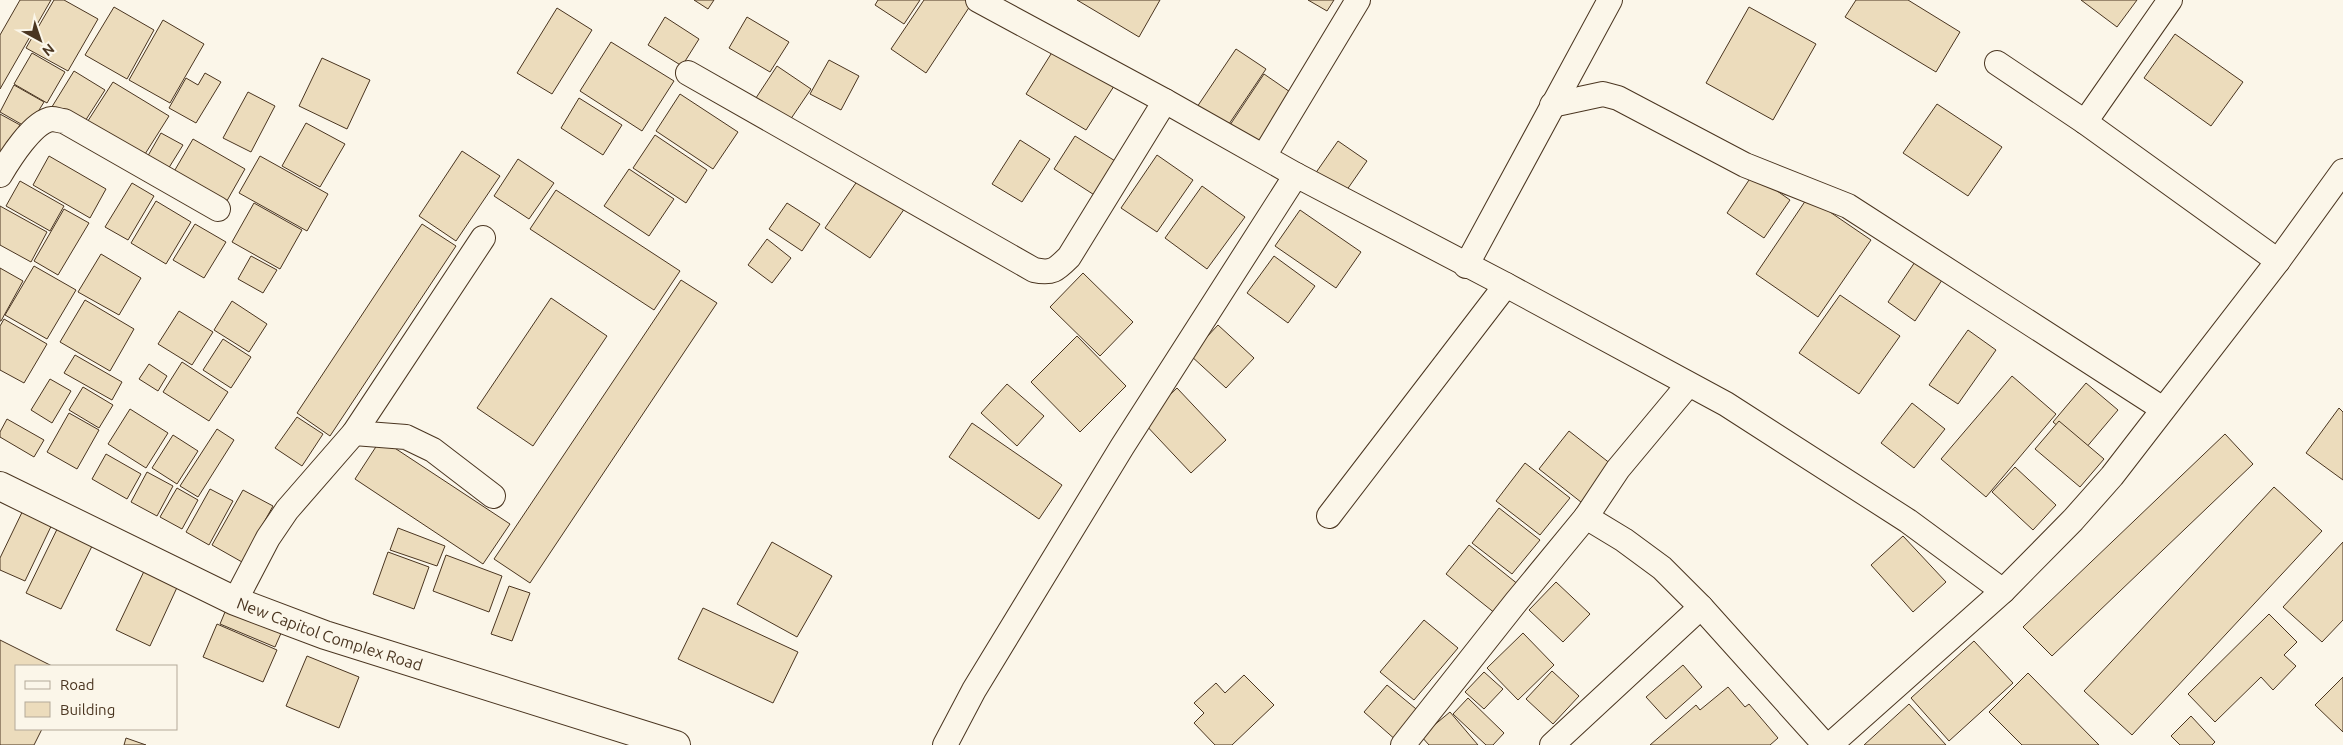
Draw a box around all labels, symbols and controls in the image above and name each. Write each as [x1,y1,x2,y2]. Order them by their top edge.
north arrow [15,15,65,65]
text: N [39,40,58,59]
street label: New Capitol Complex Road [234,594,425,674]
legend [15,665,178,730]
text: Road [60,676,95,693]
text: Building [60,701,115,718]

